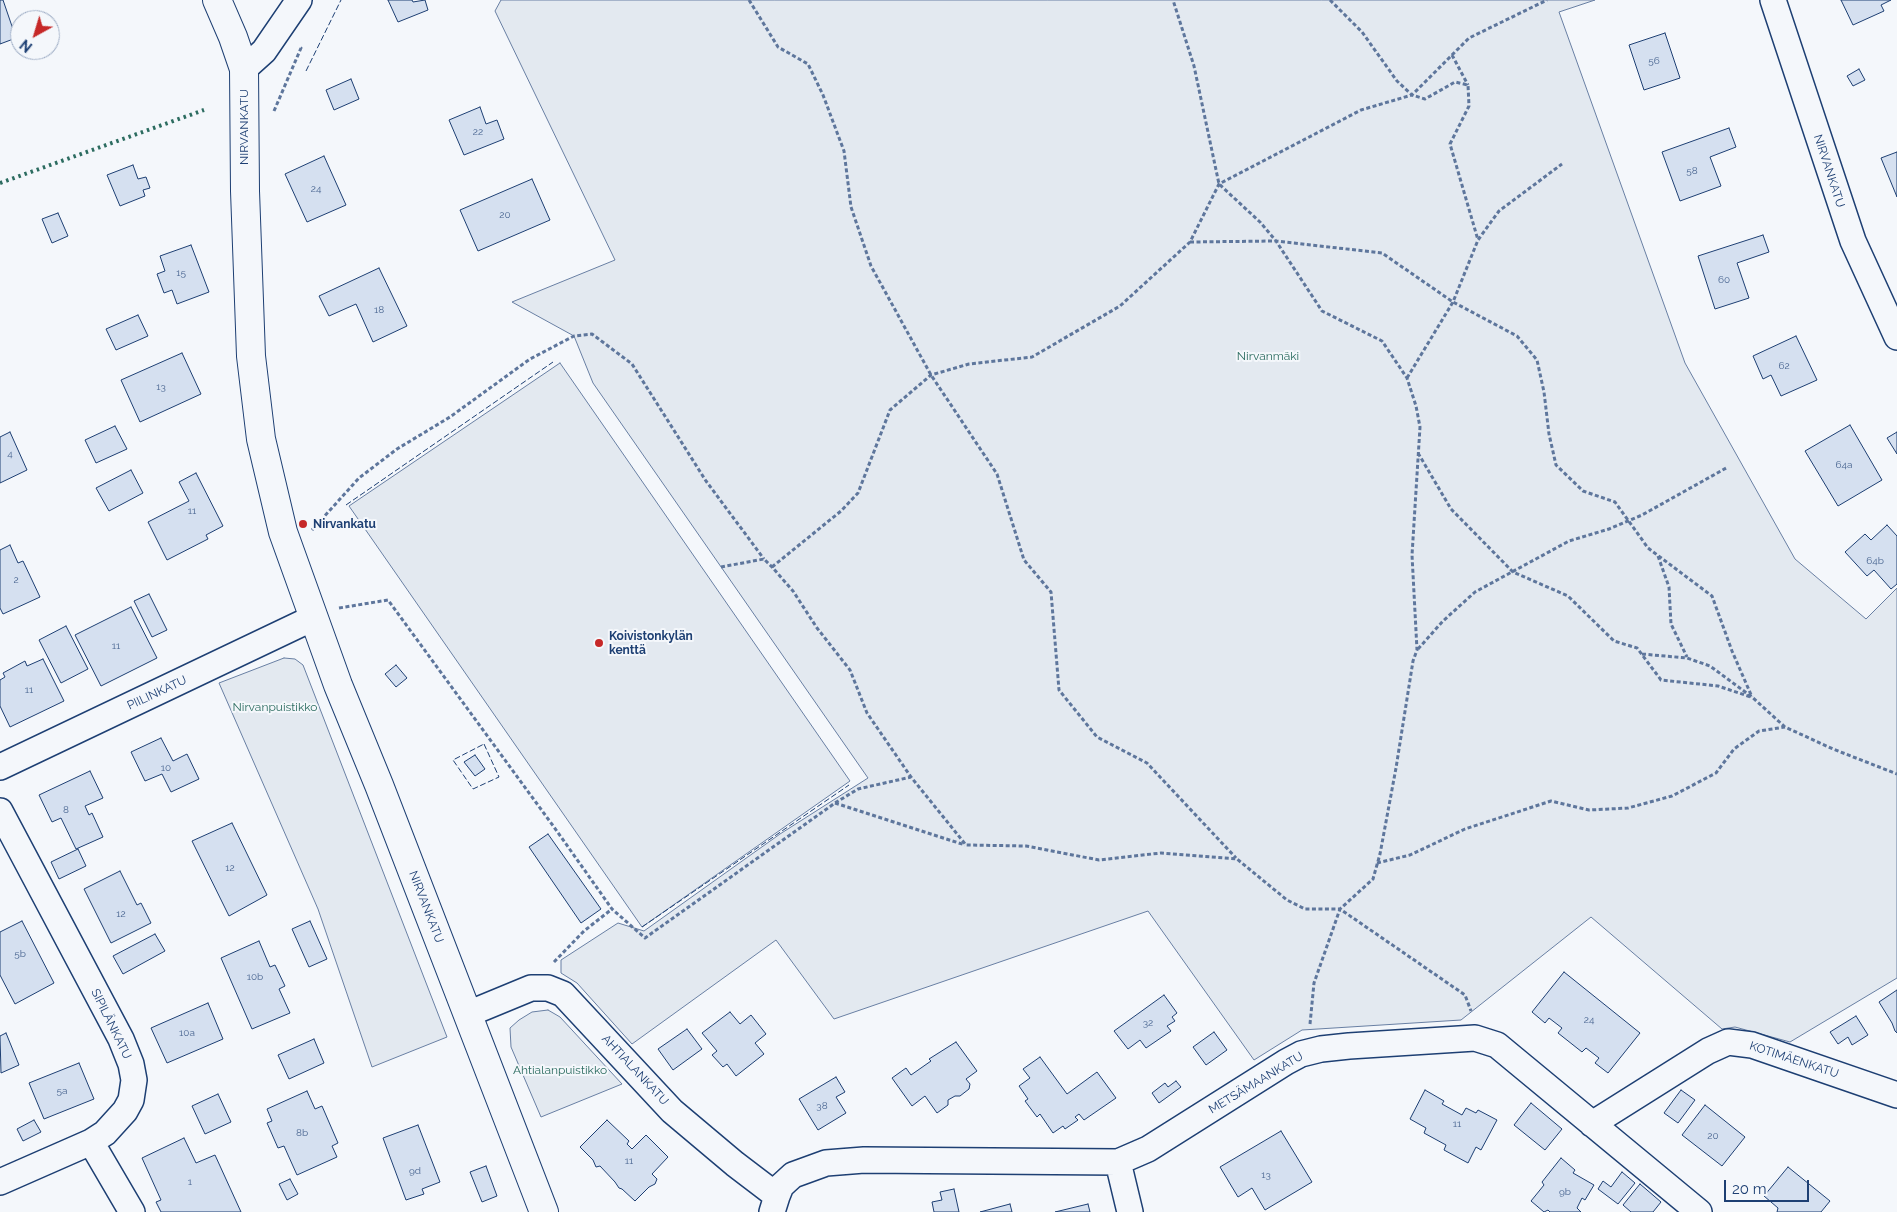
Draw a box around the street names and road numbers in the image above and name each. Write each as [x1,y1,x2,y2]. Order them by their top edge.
street label: NIRVANKATU [237,89,251,165]
street label: NIRVANKATU [1810,133,1848,209]
street label: PIILINKATU [125,673,189,713]
street label: NIRVANKATU [406,869,446,945]
street label: SIPILÄNKATU [88,986,134,1062]
street label: AHTIALANKATU [599,1032,671,1108]
street label: KOTIMÄENKATU [1748,1039,1840,1081]
street label: METSÄMAANKATU [1206,1049,1306,1117]

